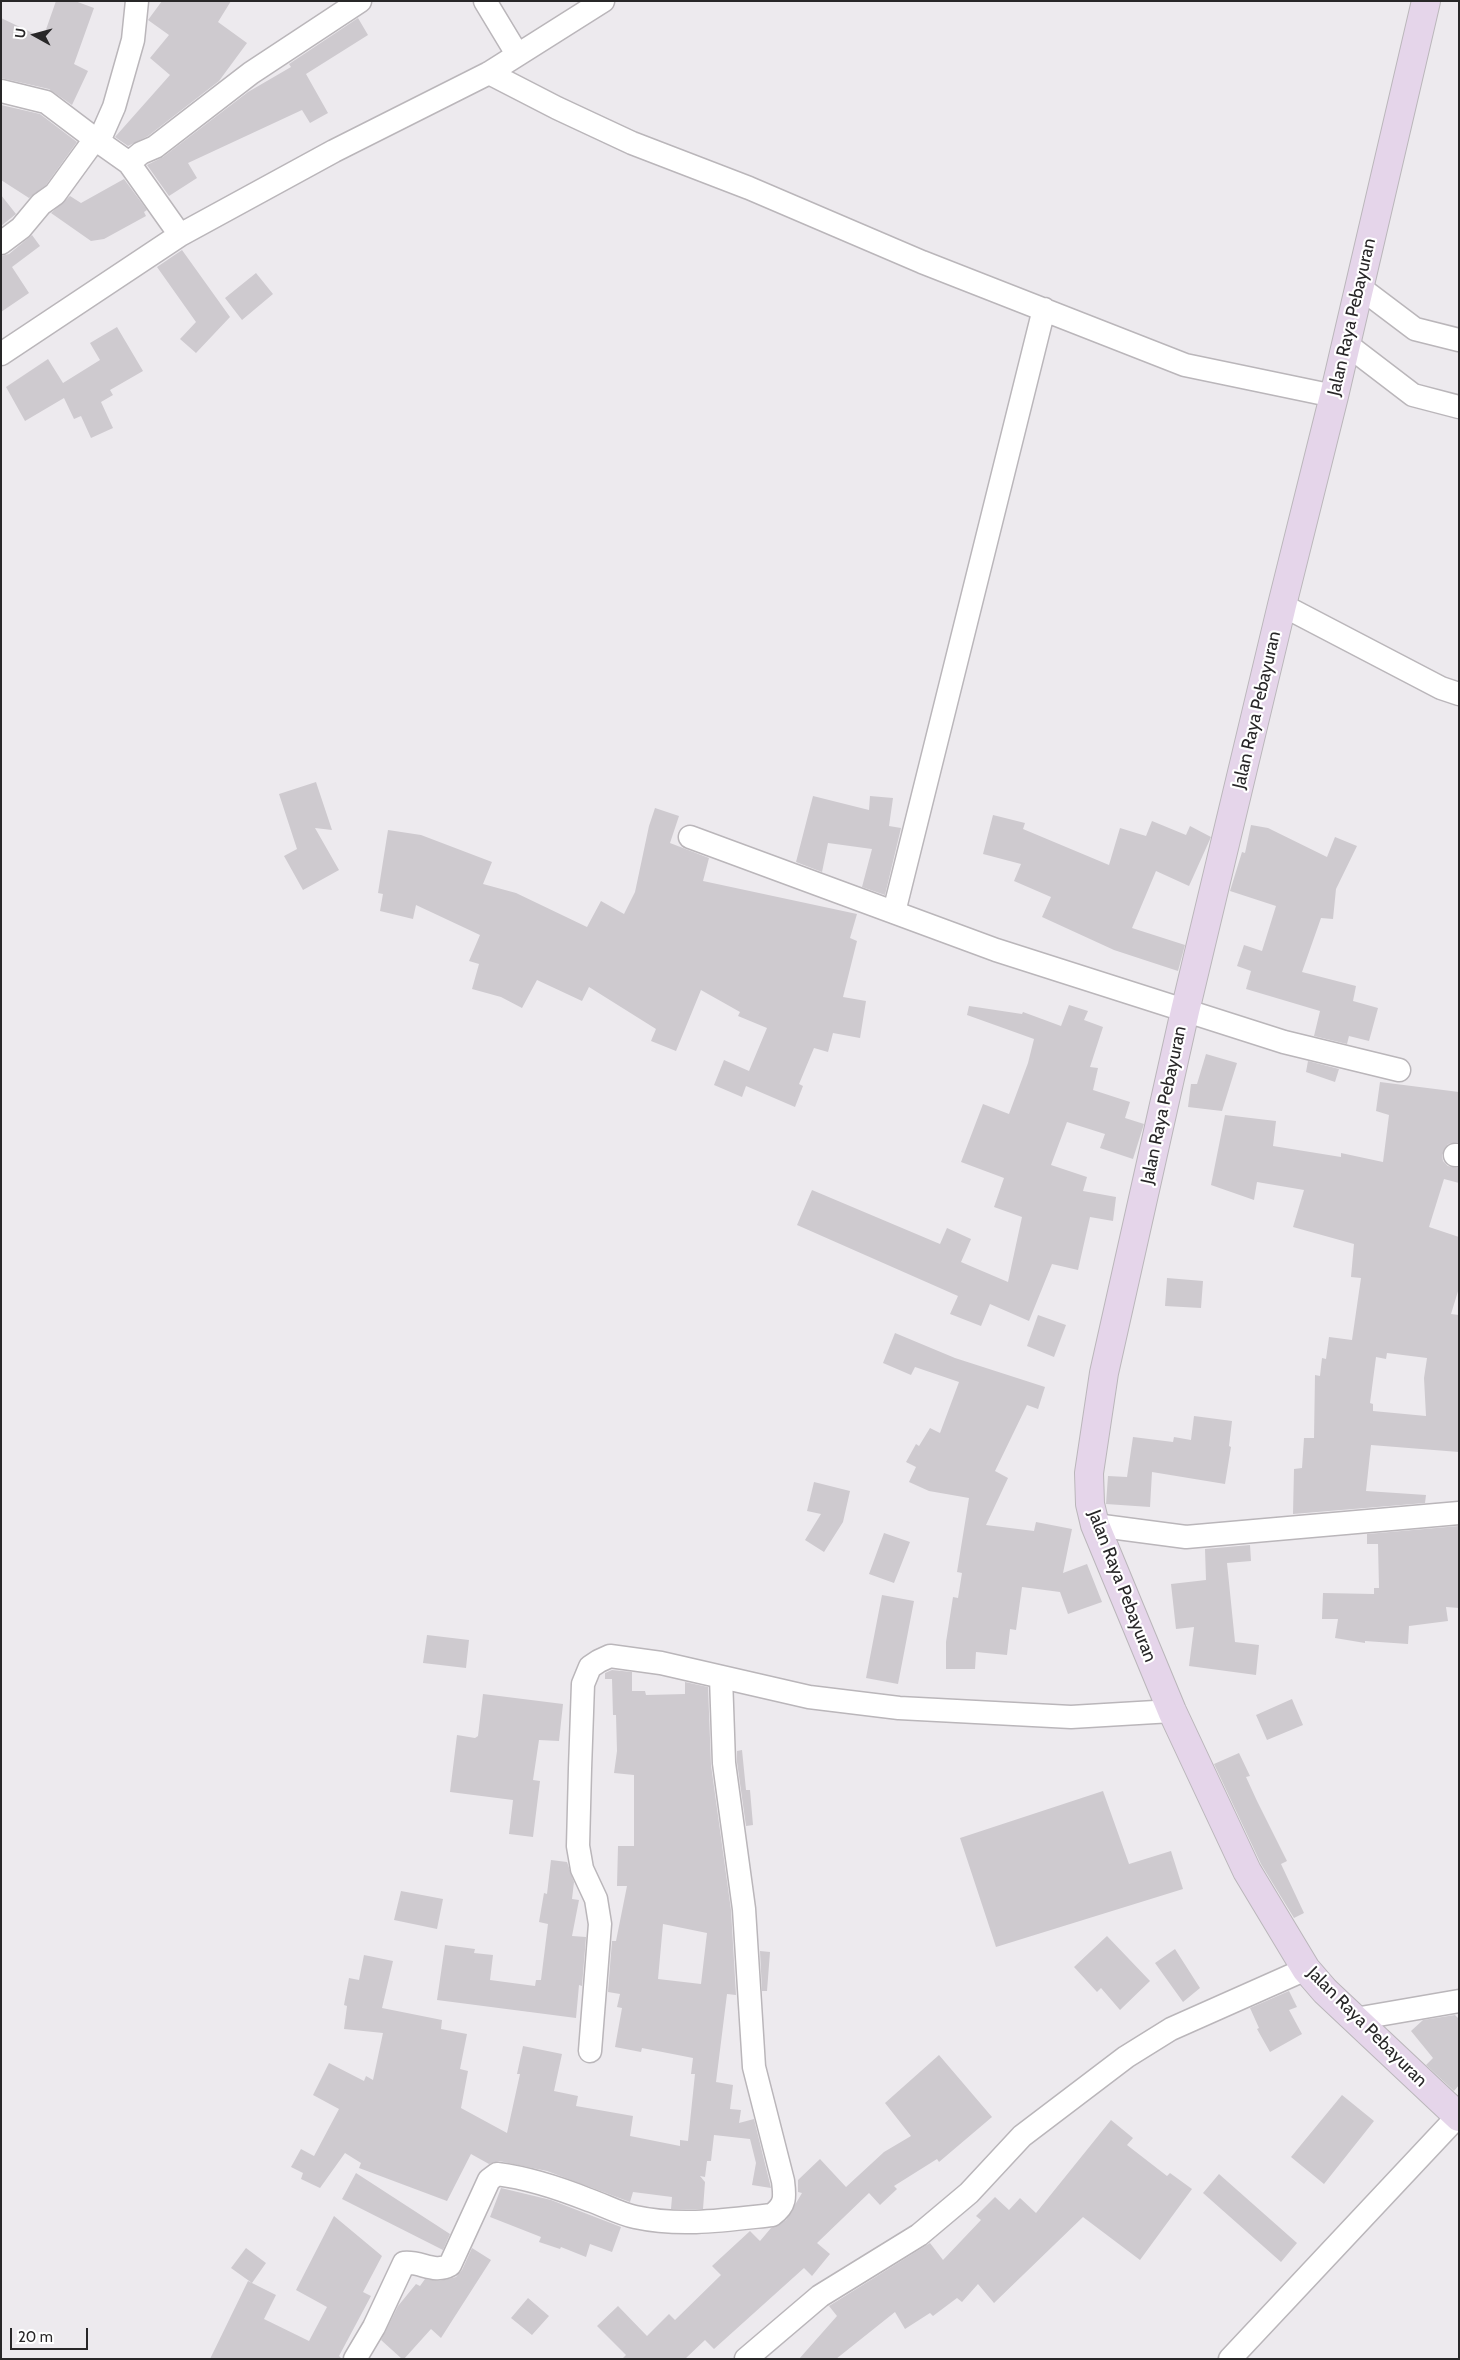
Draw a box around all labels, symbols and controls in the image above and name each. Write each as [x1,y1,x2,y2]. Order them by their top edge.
north arrow [10,10,60,60]
text: U [11,27,30,39]
street label: Jalan Raya Pebayuran [1323,236,1381,398]
street label: Jalan Raya Pebayuran [1228,629,1286,791]
street label: Jalan Raya Pebayuran [1137,1024,1191,1186]
street label: Jalan Raya Pebayuran [1083,1507,1161,1665]
street label: Jalan Raya Pebayuran [1302,1962,1432,2092]
scale bar [12,2318,90,2350]
text: 20 m [18,2328,53,2346]

